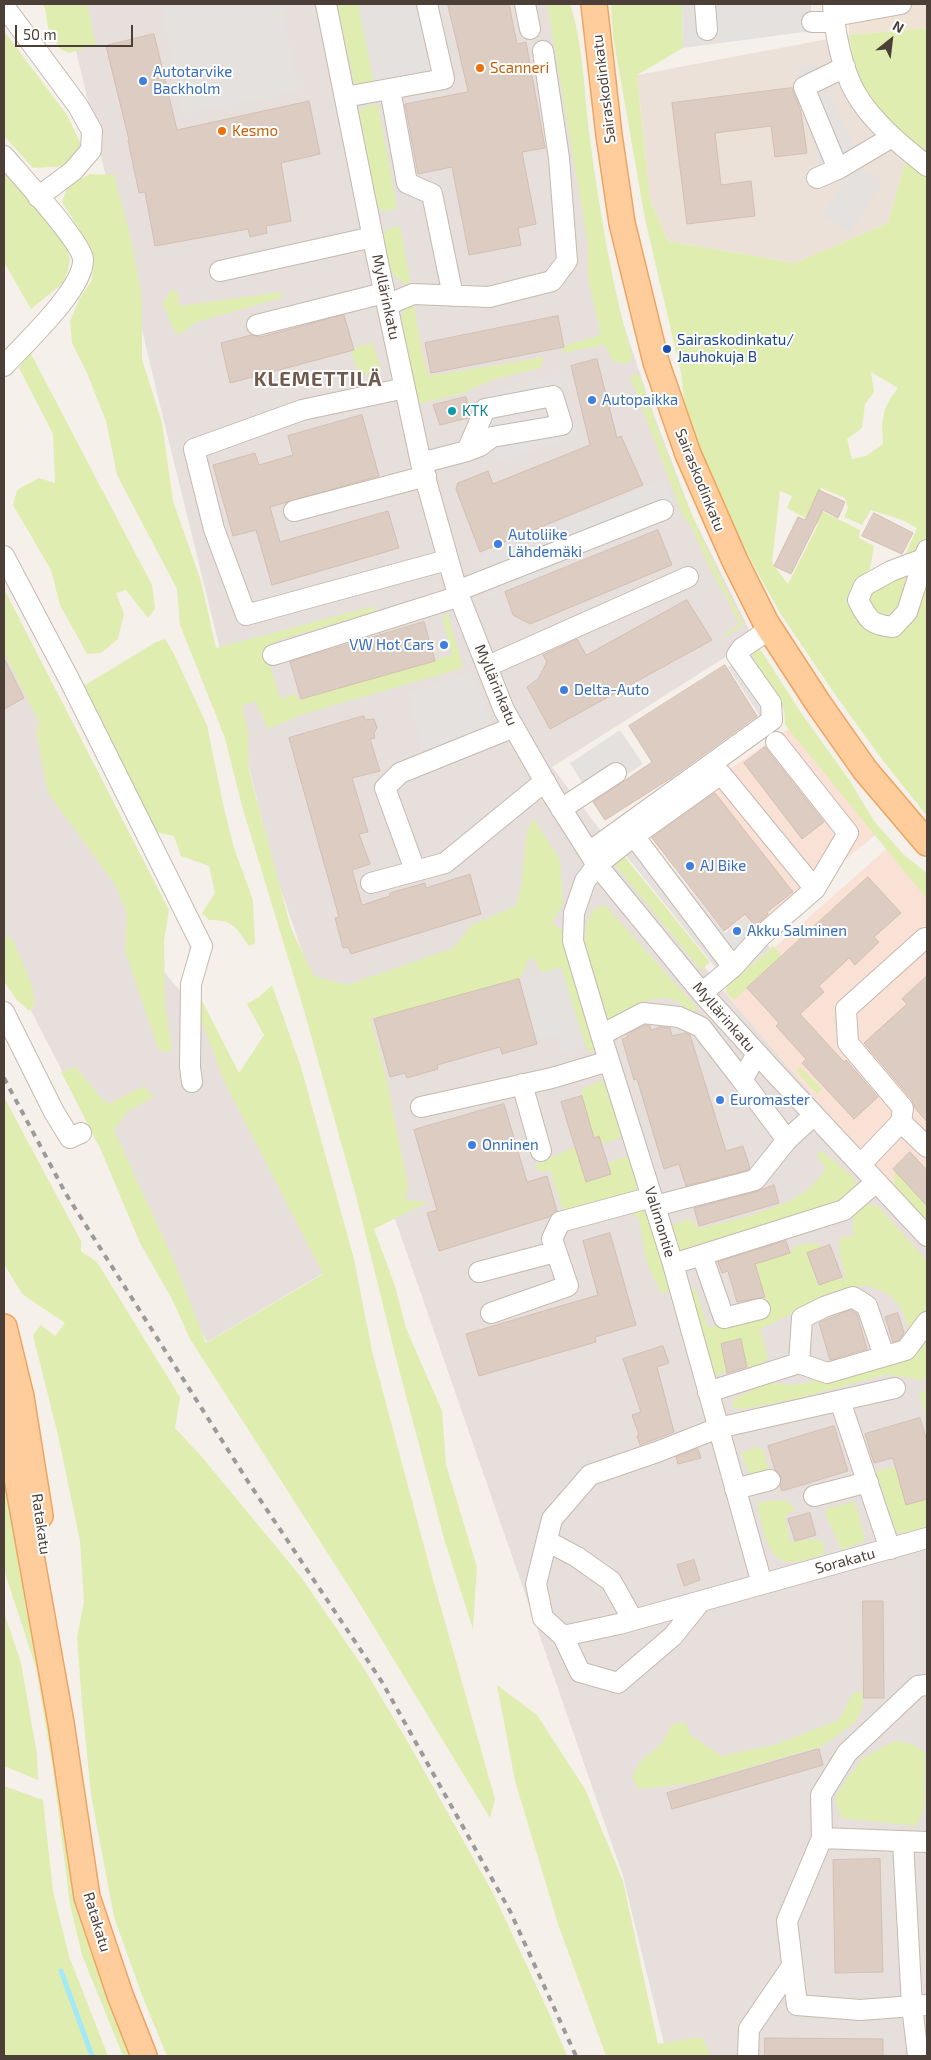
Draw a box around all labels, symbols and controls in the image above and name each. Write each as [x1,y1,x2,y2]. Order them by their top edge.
scale bar [18,15,135,47]
north arrow [866,15,916,65]
text: N [890,17,907,36]
text: 50 m [23,25,57,43]
street label: Sairaskodinkatu [588,34,620,144]
place label: Scanneri [490,59,549,77]
marker: Scanneri [474,62,486,74]
place label: Autotarvike Backholm [153,63,232,98]
marker: Autotarvike Backholm [137,75,149,87]
place label: Kesmo [232,122,278,140]
marker: Kesmo [216,125,228,137]
street label: Myllärinkatu [368,253,404,341]
place label: Sairaskodinkatu/ Jauhokuja B [677,331,794,366]
marker: Sairaskodinkatu/ Jauhokuja B [661,343,673,355]
district label: KLEMETTILÄ [252,367,384,391]
place label: Autopaikka [602,391,678,409]
marker: Autopaikka [586,394,598,406]
place label: KTK [462,402,488,420]
marker: KTK [446,405,458,417]
street label: Sairaskodinkatu [671,426,729,534]
place label: Autoliike Lähdemäki [508,526,582,561]
marker: Autoliike Lähdemäki [492,538,504,550]
place label: VW Hot Cars [349,636,434,654]
marker: VW Hot Cars [438,639,450,651]
street label: Myllärinkatu [471,642,521,728]
place label: Delta-Auto [574,681,649,699]
marker: Delta-Auto [558,684,570,696]
place label: AJ Bike [700,857,746,875]
marker: AJ Bike [684,860,696,872]
place label: Akku Salminen [747,922,847,940]
marker: Akku Salminen [731,925,743,937]
street label: Myllärinkatu [689,978,759,1056]
place label: Euromaster [730,1091,810,1109]
marker: Euromaster [714,1094,726,1106]
place label: Onninen [482,1136,539,1154]
marker: Onninen [466,1139,478,1151]
street label: Valimontie [641,1184,679,1260]
street label: Ratakatu [28,1492,54,1556]
street label: Sorakatu [813,1544,877,1578]
street label: Ratakatu [79,1890,115,1954]

